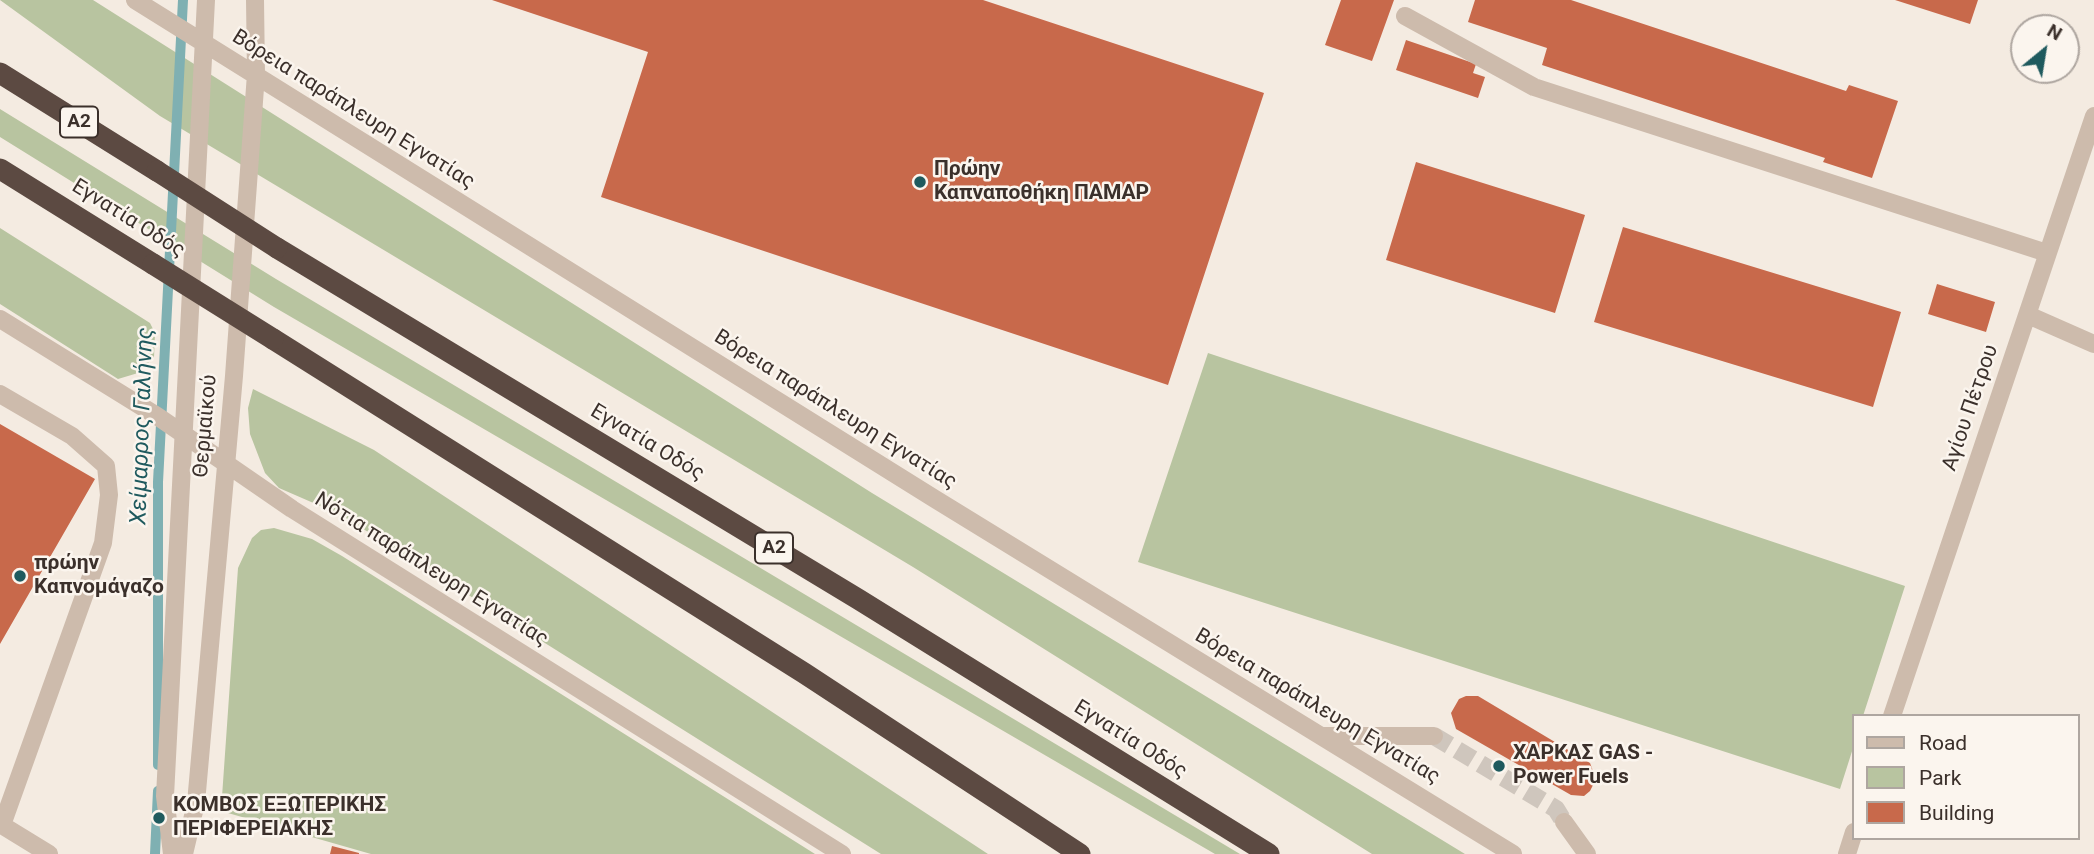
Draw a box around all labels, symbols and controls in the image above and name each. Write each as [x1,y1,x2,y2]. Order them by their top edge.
north arrow [2010,14,2080,84]
text: N [2043,19,2066,45]
street label: Βόρεια παράπλευρη Εγνατίας [227,25,479,195]
road number: Α2 [60,106,98,138]
place label: Πρώην Καπναποθήκη ΠΑΜΑΡ [934,157,1149,207]
street label: Εγνατία Οδός [67,174,189,264]
marker: Πρώην Καπναποθήκη ΠΑΜΑΡ [912,174,928,190]
street label: Βόρεια παράπλευρη Εγνατίας [709,325,961,495]
water label: Χείμαρρος Γαλήνης [126,327,160,525]
street label: Αγίου Πέτρου [1938,342,2004,474]
street label: Θερμαϊκού [189,373,223,479]
street label: Εγνατία Οδός [585,399,709,487]
street label: Νότια παράπλευρη Εγνατίας [310,488,552,652]
road number: Α2 [755,533,793,564]
place label: πρώην Καπνομάγαζο [34,551,164,601]
marker: πρώην Καπνομάγαζο [12,568,28,584]
street label: Βόρεια παράπλευρη Εγνατίας [1190,624,1444,790]
street label: Εγνατία Οδός [1069,695,1191,785]
legend [1853,714,2080,840]
text: Road [1919,731,1967,755]
place label: ΧΑΡΚΑΣ GAS - Power Fuels [1513,741,1653,791]
marker: ΧΑΡΚΑΣ GAS - Power Fuels [1491,758,1507,774]
text: Park [1919,766,1961,790]
place label: ΚΟΜΒΟΣ ΕΞΩΤΕΡΙΚΗΣ ΠΕΡΙΦΕΡΕΙΑΚΗΣ [173,793,386,843]
text: Building [1919,801,1994,825]
marker: ΚΟΜΒΟΣ ΕΞΩΤΕΡΙΚΗΣ ΠΕΡΙΦΕΡΕΙΑΚΗΣ [151,810,167,826]

